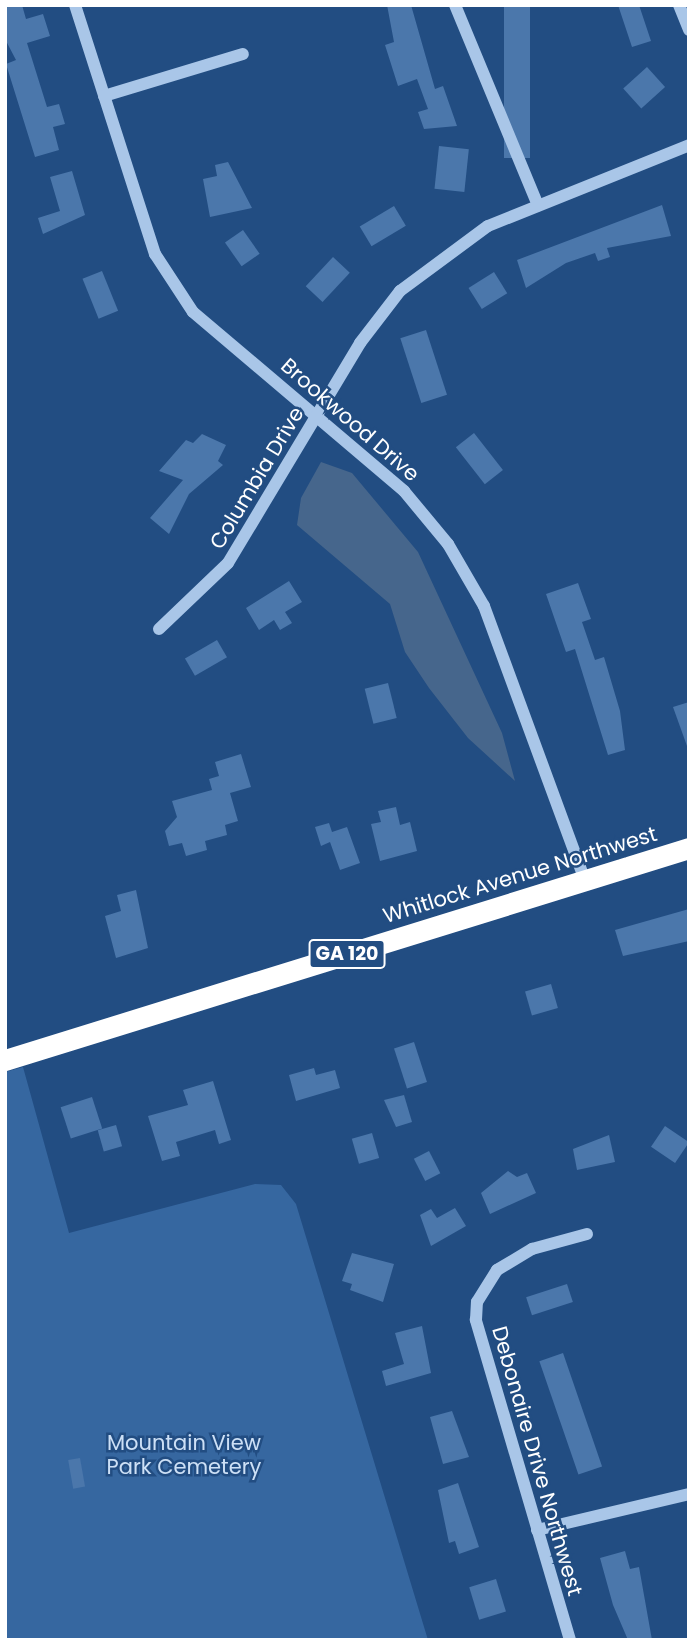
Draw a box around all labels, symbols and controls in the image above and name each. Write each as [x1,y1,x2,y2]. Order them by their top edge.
street label: Brookwood Drive [276,353,424,487]
street label: Columbia Drive [205,402,309,554]
street label: Whitlock Avenue Northwest [380,821,660,929]
road number: GA 120 [308,938,386,970]
street label: Debonaire Drive Northwest [486,1323,588,1599]
park label: Mountain View Park Cemetery [107,1430,261,1480]

